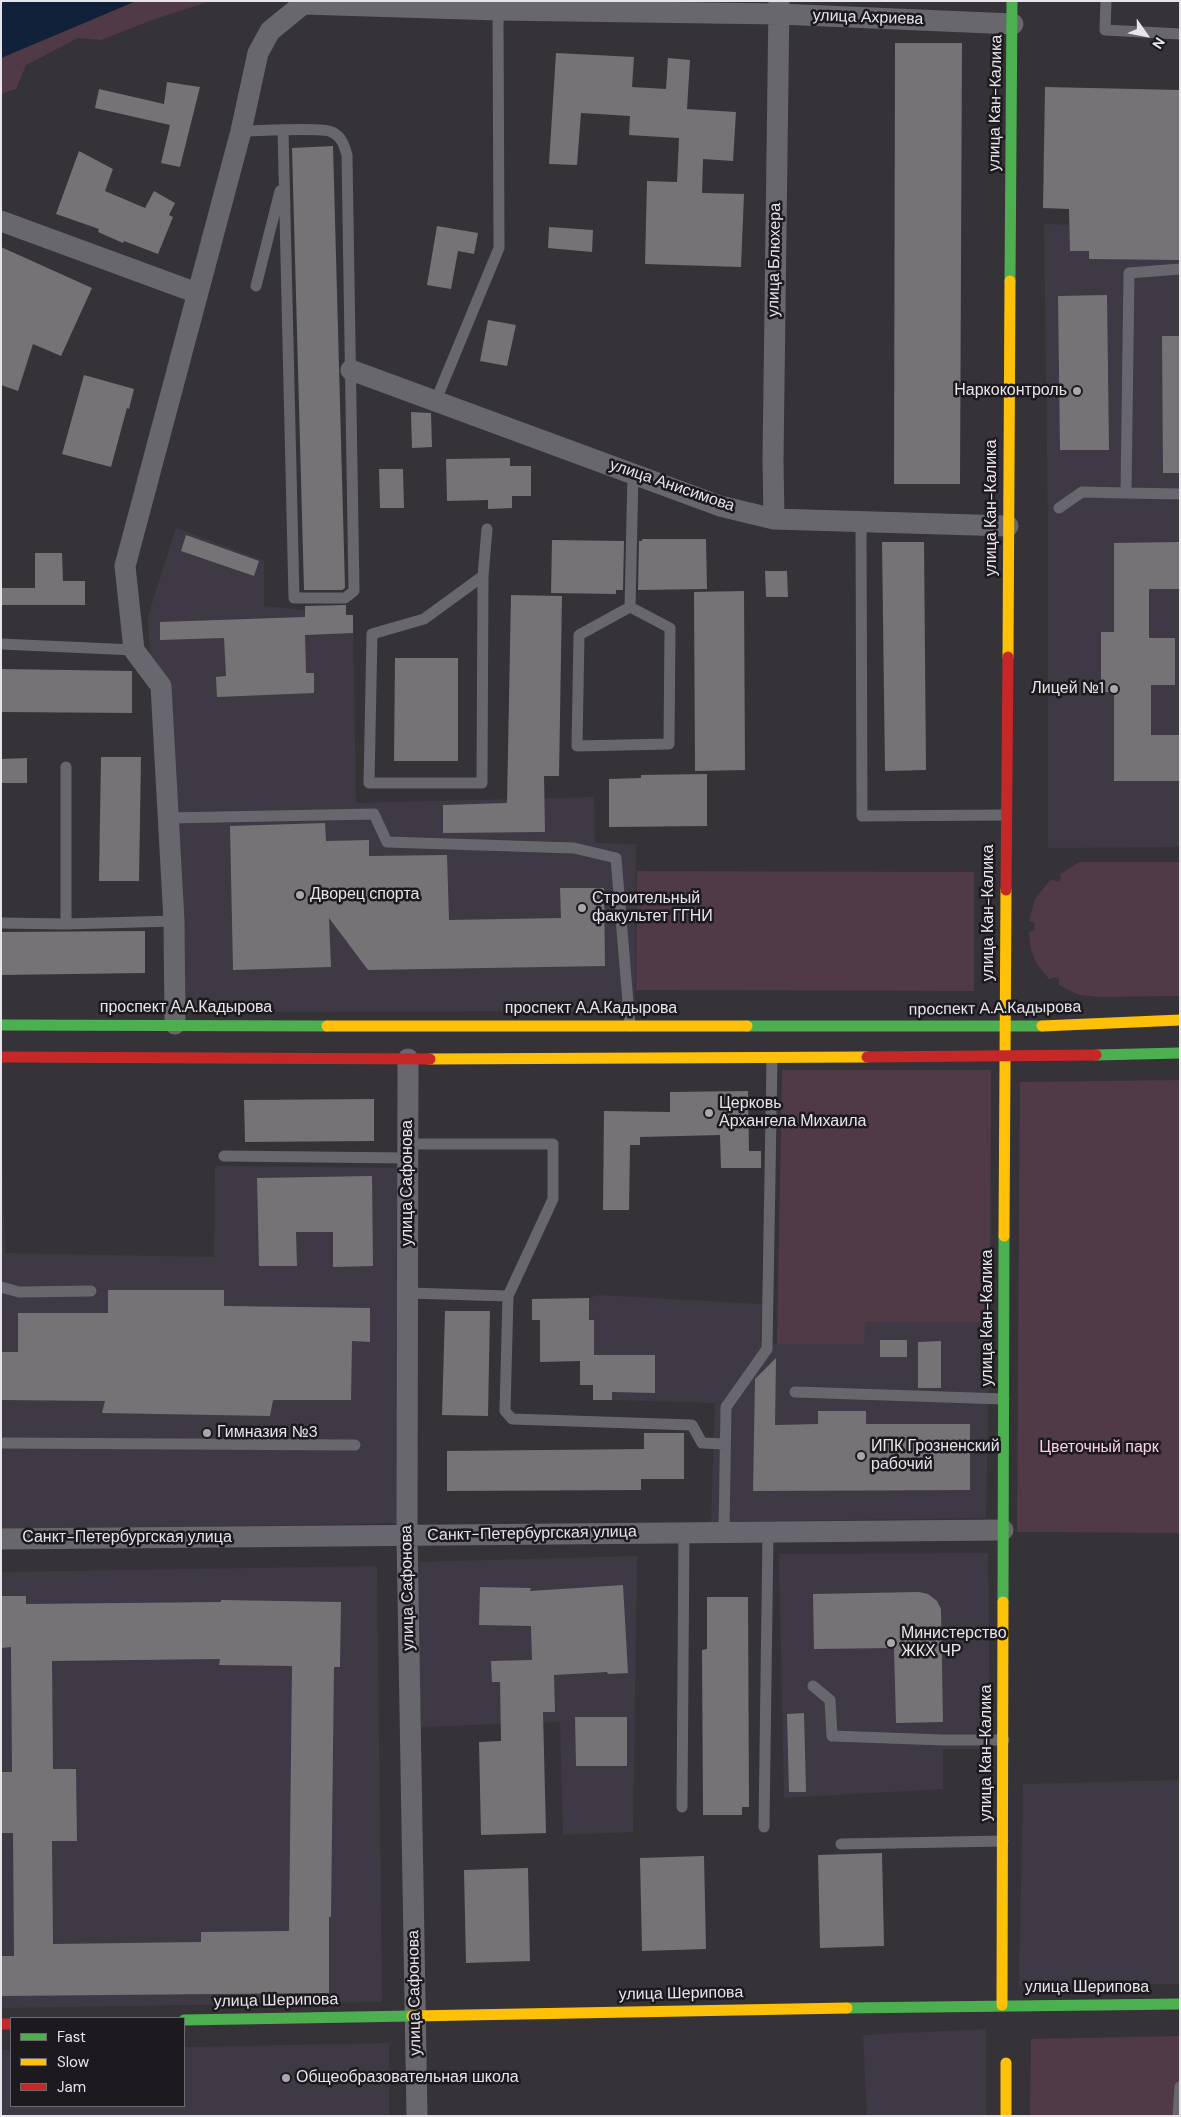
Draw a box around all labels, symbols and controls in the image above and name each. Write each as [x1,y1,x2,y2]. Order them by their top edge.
street label: улица Ахриева [812,6,924,30]
north arrow [1121,10,1171,60]
street label: улица Кан-Калика [985,34,1007,172]
text: N [1148,34,1169,52]
street label: улица Блюхера [764,203,786,317]
place label: Наркоконтроль [954,381,1067,401]
marker: Наркоконтроль [1071,385,1083,397]
street label: улица Кан-Калика [982,440,1002,576]
street label: улица Анисимова [607,456,737,516]
place label: Лицей №1 [1031,679,1104,699]
marker: Лицей №1 [1108,683,1120,695]
street label: улица Кан-Калика [979,845,999,981]
place label: Дворец спорта [310,885,419,905]
marker: Дворец спорта [294,889,306,901]
place label: Строительный факультет ГГНИ [592,889,713,927]
marker: Строительный факультет ГГНИ [576,902,588,914]
street label: проспект А.А.Кадырова [100,998,272,1018]
street label: проспект А.А.Кадырова [909,998,1081,1020]
street label: проспект А.А.Кадырова [505,999,677,1019]
place label: Церковь Архангела Михаила [719,1094,866,1132]
marker: Церковь Архангела Михаила [703,1107,715,1119]
street label: улица Сафонова [398,1120,418,1246]
street label: улица Кан-Калика [978,1250,998,1386]
place label: Гимназия №3 [217,1423,318,1443]
marker: Гимназия №3 [201,1427,213,1439]
place label: ИПК Грозненский рабочий [871,1437,1000,1475]
park label: Цветочный парк [1039,1438,1159,1458]
marker: ИПК Грозненский рабочий [855,1450,867,1462]
street label: Санкт-Петербургская улица [427,1523,637,1545]
street label: улица Сафонова [397,1525,419,1651]
street label: Санкт-Петербургская улица [22,1528,232,1548]
place label: Министерство ЖКХ ЧР [901,1624,1007,1662]
marker: Министерство ЖКХ ЧР [885,1637,897,1649]
street label: улица Кан-Калика [977,1685,997,1821]
street label: улица Сафонова [404,1930,426,2056]
street label: улица Шерипова [1025,1978,1149,1998]
street label: улица Шерипова [619,1983,743,2005]
street label: улица Шерипова [214,1990,338,2012]
legend [10,2017,185,2107]
text: Fast [57,2027,86,2047]
text: Slow [57,2052,89,2072]
place label: Общеобразовательная школа [296,2068,519,2088]
marker: Общеобразовательная школа [280,2072,292,2084]
text: Jam [57,2077,86,2097]

